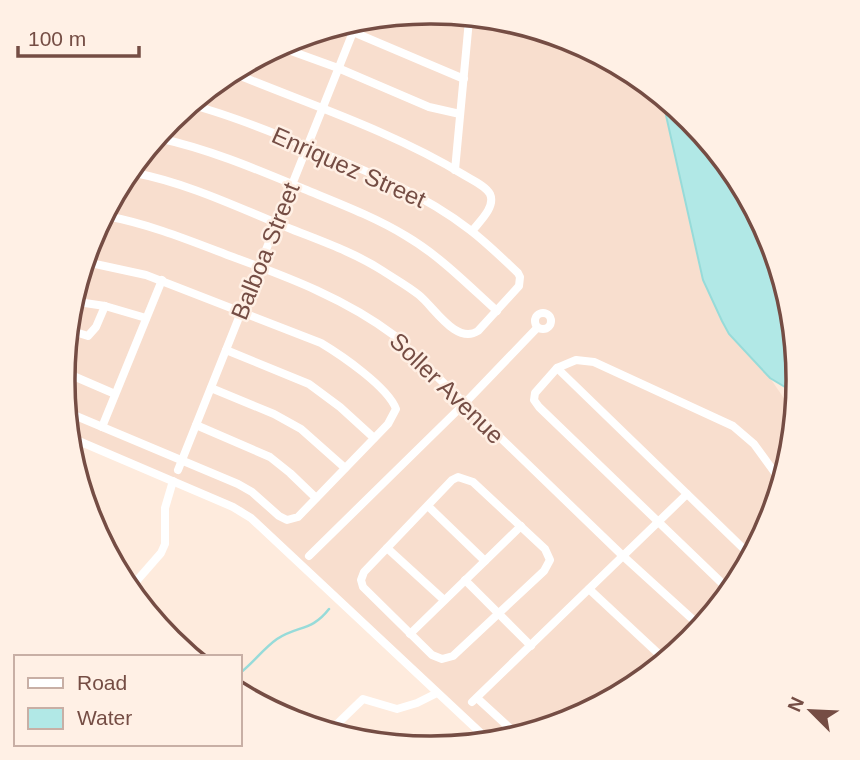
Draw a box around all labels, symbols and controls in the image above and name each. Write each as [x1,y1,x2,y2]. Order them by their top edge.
scale bar [18,14,138,58]
text: 100 m [28,27,86,50]
street label: Enriquez Street [268,121,430,213]
street label: Balboa Street [225,178,305,323]
street label: Soller Avenue [385,327,509,449]
legend [14,655,242,746]
text: Road [77,671,127,694]
north arrow [776,676,846,746]
text: N [784,694,808,715]
text: Water [77,706,132,729]

